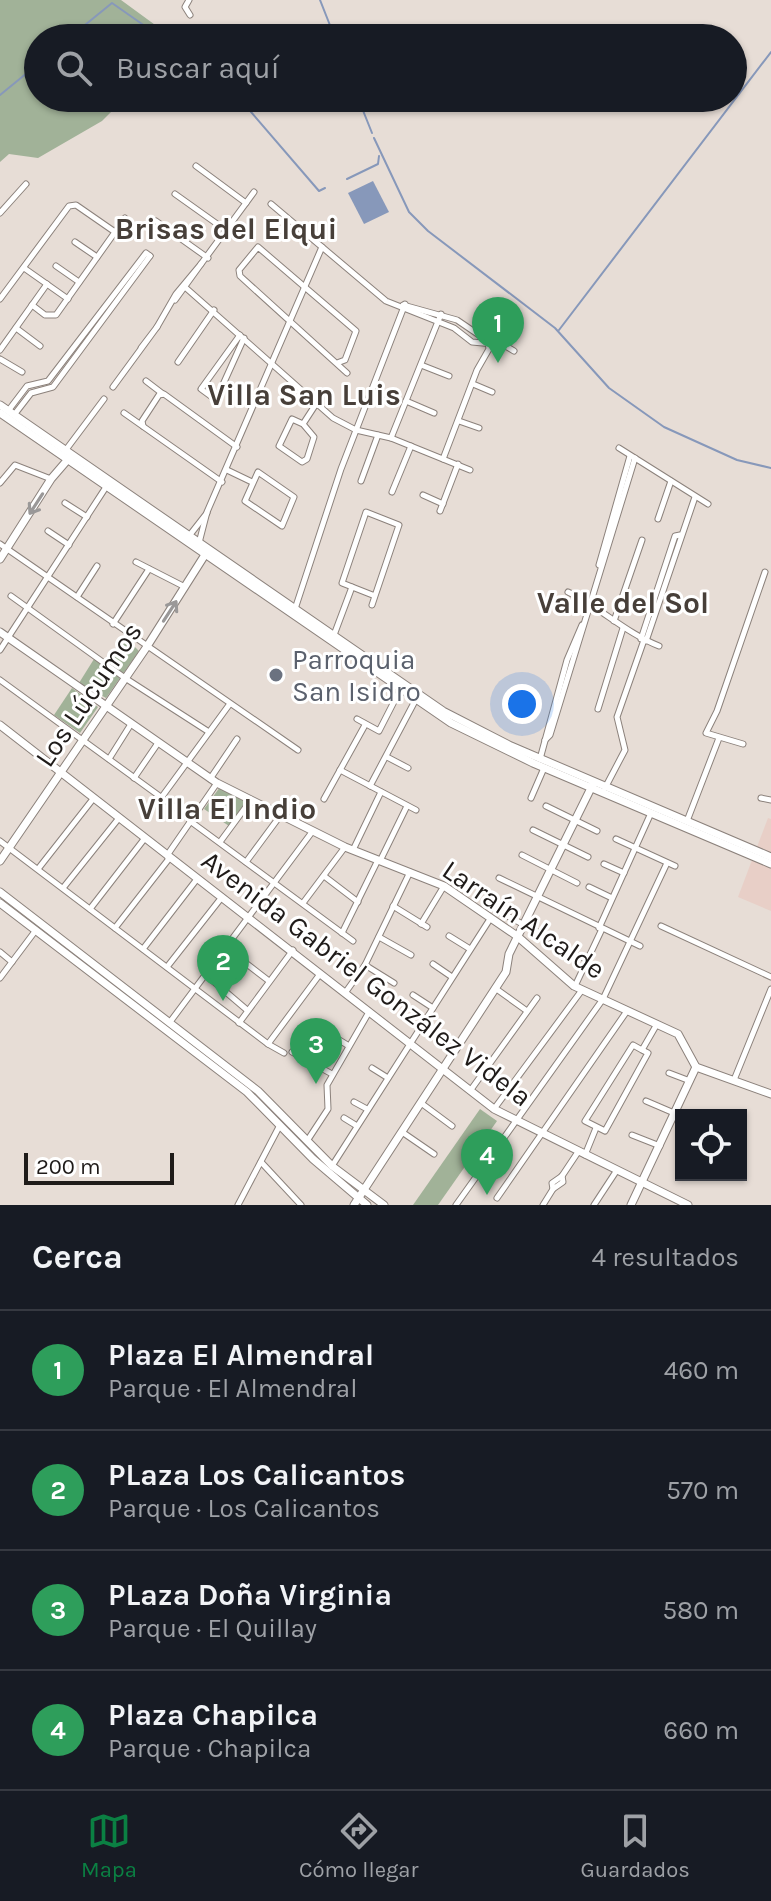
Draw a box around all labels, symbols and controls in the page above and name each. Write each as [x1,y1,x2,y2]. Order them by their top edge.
search box [24,24,747,112]
icon: search [52,46,96,90]
text: Buscar aquí [116,50,280,86]
district label: Brisas del Elqui [115,211,337,247]
pin: 1 [472,297,524,363]
district label: Villa San Luis [207,377,401,413]
one-way arrow [28,492,44,515]
district label: Valle del Sol [537,585,709,621]
one-way arrow [162,600,178,623]
street label: Los Lúcumos [28,616,149,773]
place label: Parroquia San Isidro [292,643,421,708]
marker: Parroquia San Isidro [267,666,285,684]
your location [502,684,542,724]
district label: Villa El Indio [138,791,316,827]
street label: Avenida Gabriel González Videla [195,843,538,1113]
street label: Larraín Alcalde [436,853,611,986]
pin: 2 [197,935,249,1001]
pin: 3 [290,1018,342,1084]
map controls [675,1109,747,1181]
button: locate [675,1109,747,1181]
pin: 4 [461,1129,513,1195]
scale bar [24,1149,174,1185]
text: 200 m [36,1154,101,1180]
text: Cerca [32,1237,123,1277]
text: 4 resultados [592,1242,739,1273]
text: Plaza El Almendral [108,1337,374,1373]
text: 1 [53,1355,63,1386]
text: 460 m [664,1355,739,1386]
text: Parque · El Almendral [108,1373,357,1404]
text: PLaza Los Calicantos [108,1457,405,1493]
text: 2 [50,1475,66,1506]
text: 570 m [666,1475,739,1506]
text: Parque · Los Calicantos [108,1493,380,1524]
text: PLaza Doña Virginia [108,1577,392,1613]
text: 3 [50,1595,66,1626]
text: 580 m [662,1595,739,1626]
text: Parque · El Quillay [108,1613,317,1644]
text: Plaza Chapilca [108,1697,318,1733]
text: 4 [50,1715,66,1746]
text: 660 m [663,1715,739,1746]
text: Parque · Chapilca [108,1733,311,1764]
tab: Mapa [81,1809,137,1883]
tab: Cómo llegar [299,1809,418,1883]
tab: Guardados [581,1809,690,1883]

